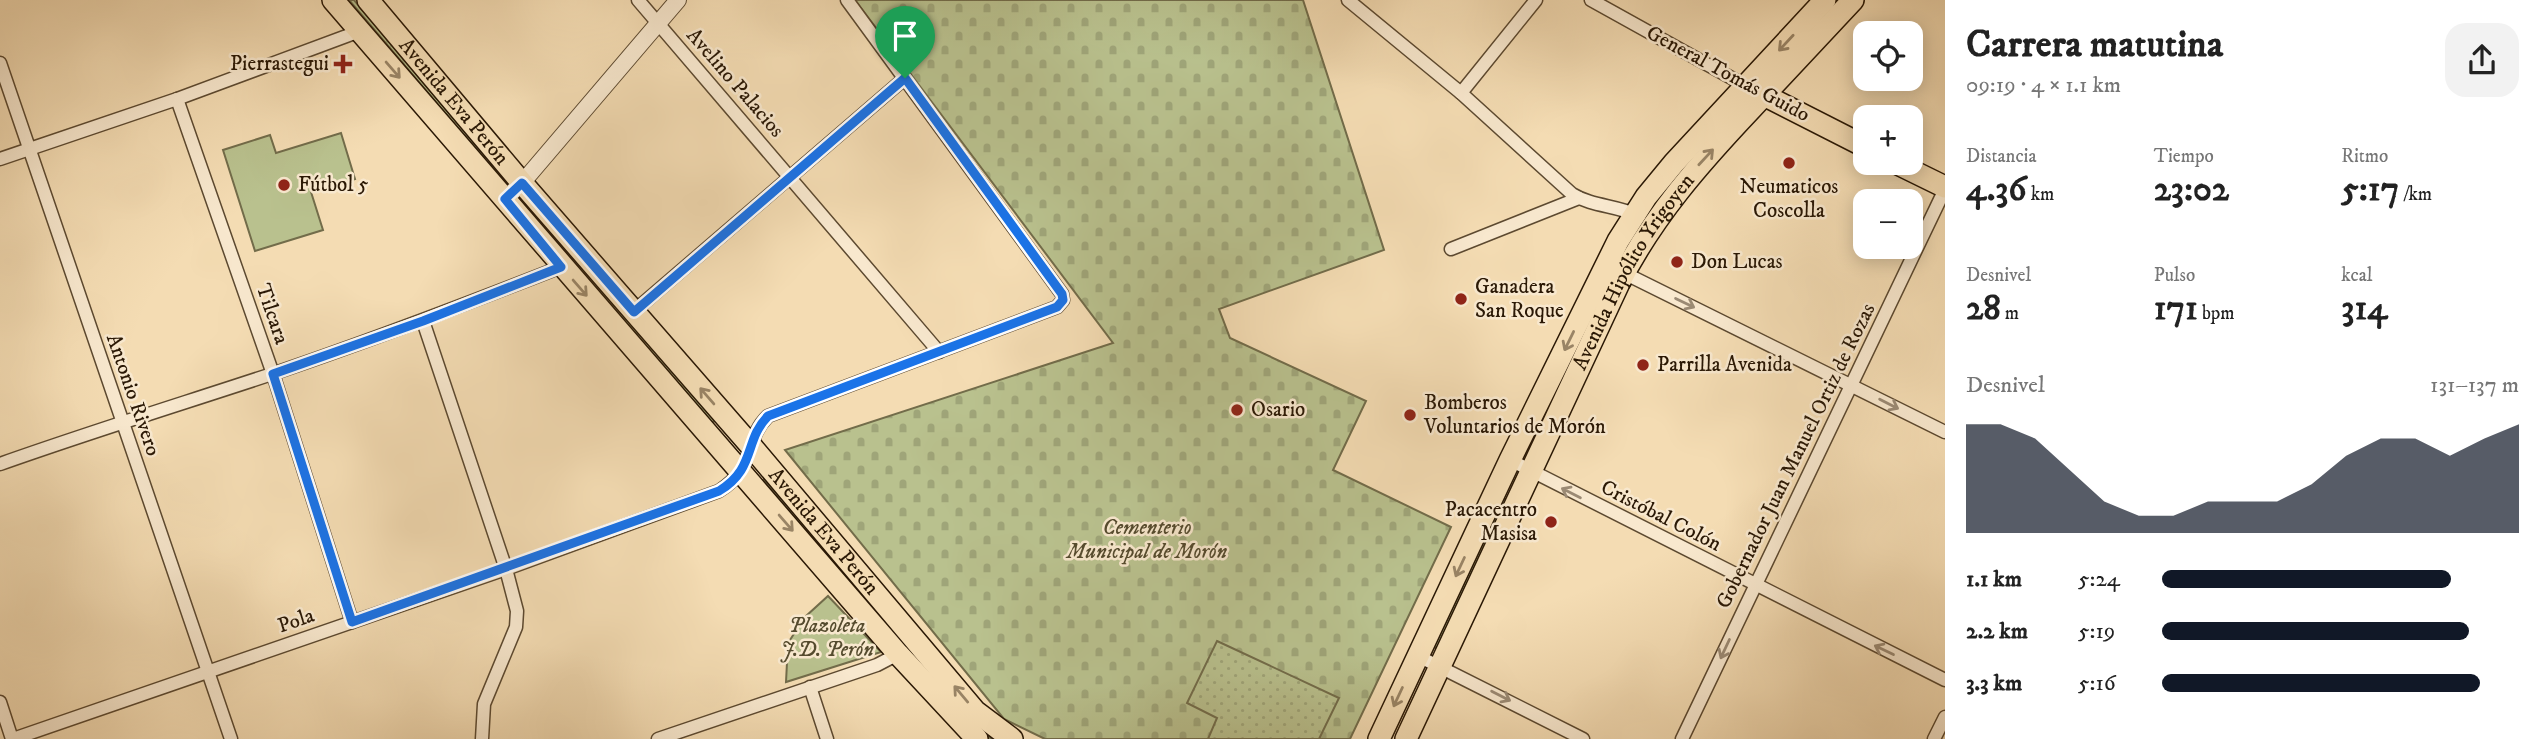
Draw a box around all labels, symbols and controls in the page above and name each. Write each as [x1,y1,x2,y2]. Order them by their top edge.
pin [875,6,935,78]
icon: arrive [886,17,924,55]
street label: General Tomás Guido [1642,20,1814,128]
map controls [1853,21,1923,259]
button: locate [1853,21,1923,91]
text: Carrera matutina [1966,21,2223,69]
street label: Avelino Palacios [681,23,789,143]
button: share [2445,23,2519,97]
street label: Avenida Eva Perón [393,33,514,171]
one-way arrow [1777,34,1794,51]
place label: Pierrastegui [230,51,329,77]
marker: Pierrastegui [335,56,351,72]
one-way arrow [385,61,401,79]
text: 09:19 · 4 × 1.1 km [1966,71,2121,100]
button: + [1853,105,1923,175]
text: Distancia [1966,145,2037,168]
text: Tiempo [2154,145,2214,168]
text: Ritmo [2341,145,2388,168]
one-way arrow [1698,149,1715,166]
marker: Neumaticos Coscolla [1781,155,1797,171]
street label: Avenida Hipólito Yrigoyen [1567,168,1700,375]
text: 4.36 [1966,168,2027,212]
text: 23:02 [2154,168,2229,212]
text: 5:17 [2341,168,2399,212]
place label: Fútbol 5 [298,172,368,198]
place label: Neumaticos Coscolla [1740,174,1838,224]
marker: Fútbol 5 [276,177,292,193]
text: km [2027,183,2054,206]
text: /km [2399,183,2432,206]
button: − [1853,189,1923,259]
place label: Don Lucas [1691,249,1783,275]
marker: Don Lucas [1669,254,1685,270]
text: Desnivel [1966,264,2031,287]
text: Pulso [2154,264,2195,287]
text: kcal [2341,264,2373,287]
place label: Ganadera San Roque [1475,274,1564,324]
one-way arrow [572,279,588,297]
street label: Tilcara [250,280,294,348]
text: 28 [1966,287,2001,331]
text: 171 [2154,287,2198,331]
text: 314 [2341,287,2387,331]
marker: Ganadera San Roque [1453,291,1469,307]
one-way arrow [1674,296,1695,310]
street label: Gobernador Juan Manuel Ortiz de Rozas [1711,299,1881,613]
text: m [2001,302,2019,325]
text: bpm [2198,302,2235,325]
street label: Antonio Rivero [100,330,166,460]
one-way arrow [1561,330,1575,351]
place label: Parrilla Avenida [1657,352,1792,378]
marker: Parrilla Avenida [1635,357,1651,373]
text: Desnivel [1966,371,2045,400]
text: 131–137 m [2430,371,2519,400]
one-way arrow [699,387,715,405]
place label: Bomberos Voluntarios de Morón [1423,390,1606,440]
place label: Osario [1251,397,1305,423]
one-way arrow [1878,398,1899,411]
marker: Osario [1229,402,1245,418]
marker: Bomberos Voluntarios de Morón [1402,407,1418,423]
street label: Avenida Eva Perón [763,463,884,600]
street label: Cristóbal Colón [1596,474,1726,558]
one-way arrow [1561,485,1582,499]
place label: Pacacentro Masisa [1445,497,1537,547]
one-way arrow [778,513,794,531]
marker: Pacacentro Masisa [1543,514,1559,530]
park label: Cementerio Municipal de Morón [1065,515,1228,565]
one-way arrow [1453,555,1466,577]
text: 1.1 km [1966,565,2022,594]
text: 5:24 [2078,565,2120,594]
street label: Pola [274,603,318,639]
park label: Plazoleta J.D. Perón [780,613,874,663]
text: 2.2 km [1966,617,2028,646]
text: 5:19 [2078,617,2115,646]
one-way arrow [1718,638,1731,659]
one-way arrow [1874,642,1895,656]
text: 3.3 km [1966,669,2022,698]
text: 5:16 [2078,669,2116,698]
one-way arrow [953,685,969,703]
one-way arrow [1391,686,1405,707]
one-way arrow [1490,690,1511,704]

